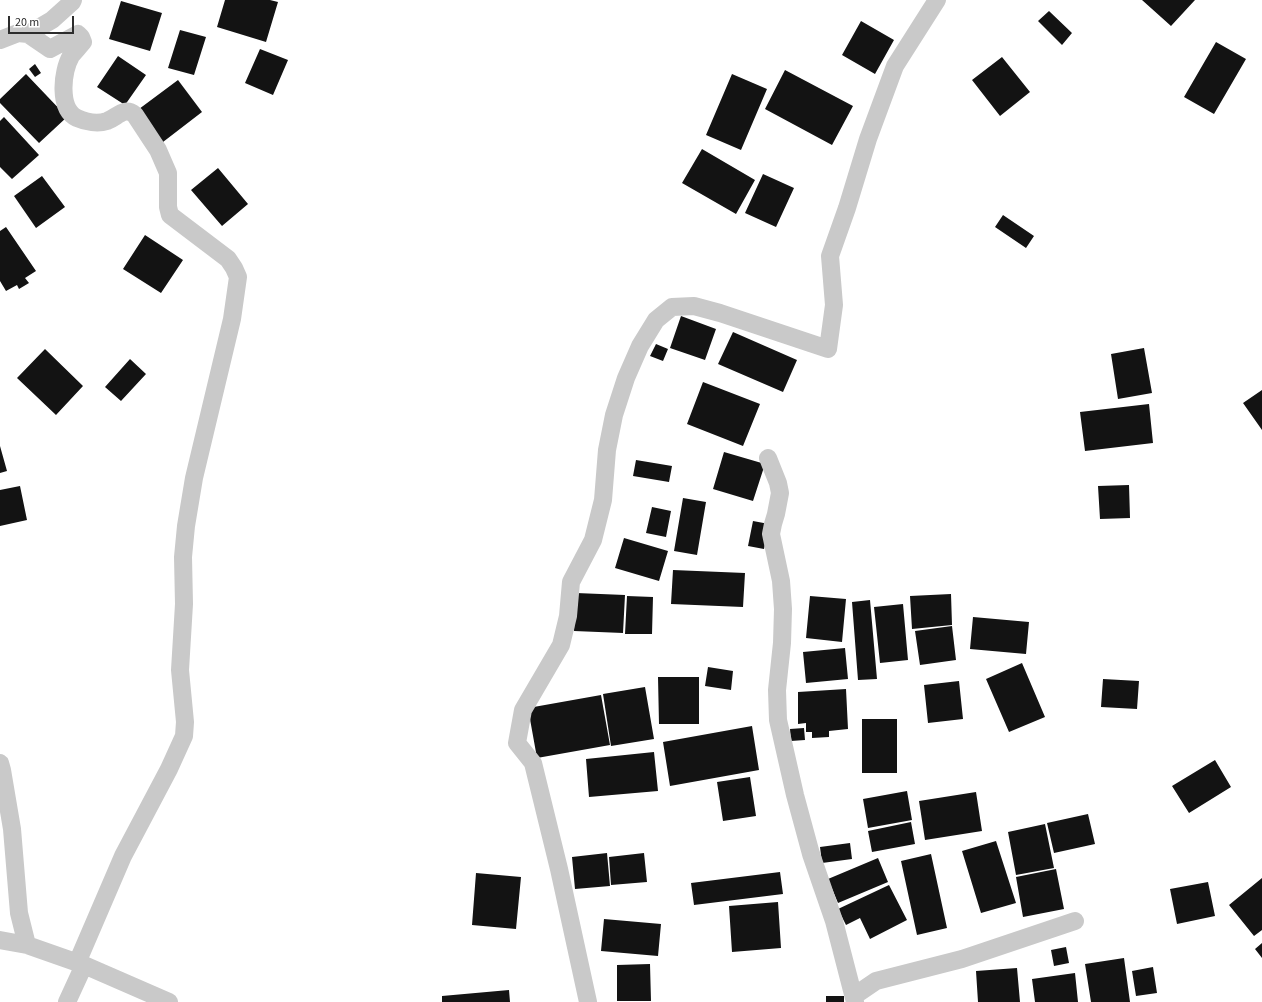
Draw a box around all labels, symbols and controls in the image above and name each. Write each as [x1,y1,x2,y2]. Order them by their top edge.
scale bar [10,8,76,34]
text: 20 m [15,14,39,31]

